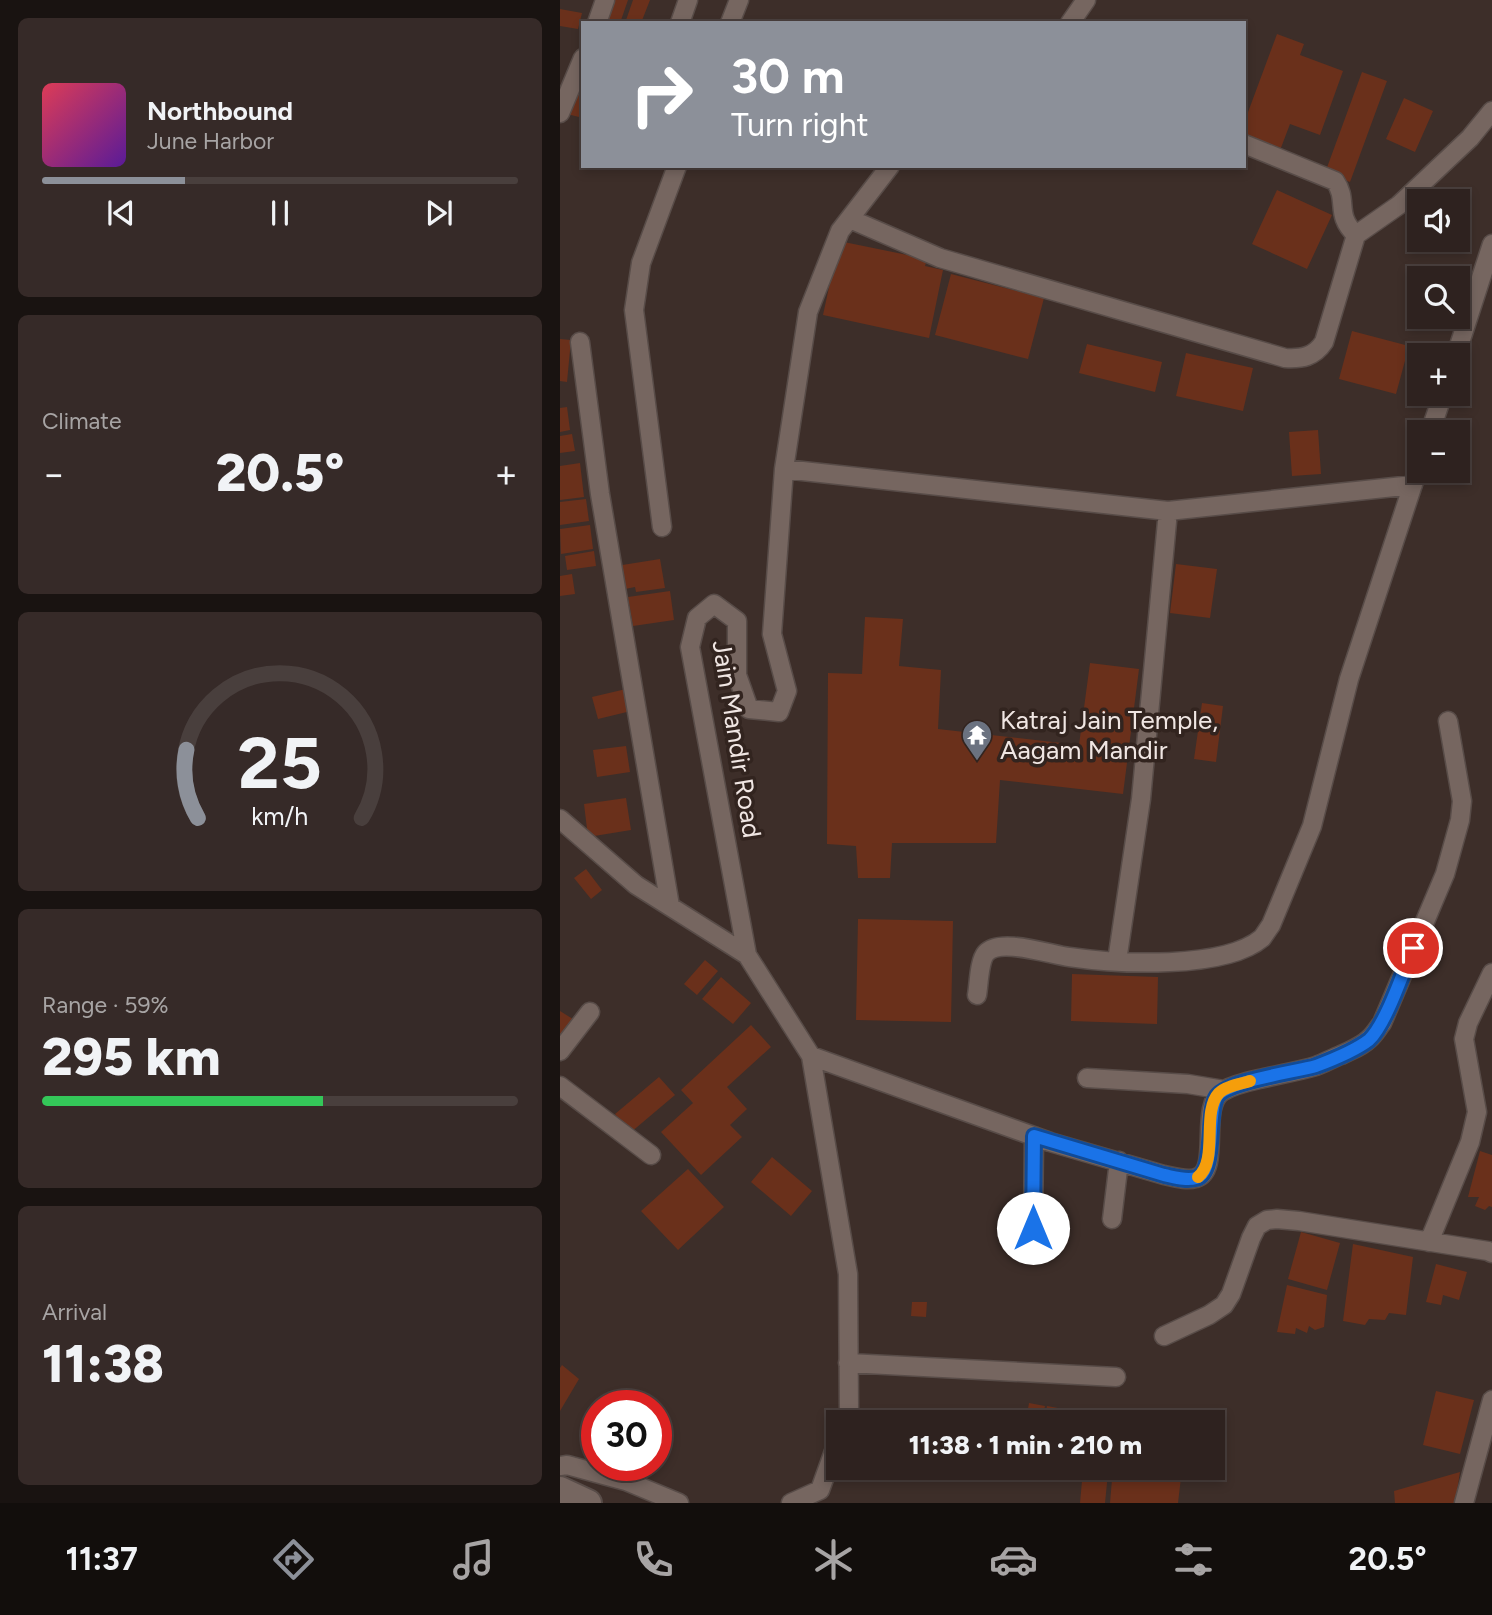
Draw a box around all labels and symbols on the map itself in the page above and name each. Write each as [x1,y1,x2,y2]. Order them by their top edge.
street label: Jain Mandir Road [706,638,768,840]
place label: Katraj Jain Temple, Aagam Mandir [1000,704,1218,766]
temple icon: Katraj Jain Temple, Aagam Mandir [960,718,994,762]
pin [1383,918,1443,978]
position arrow [996,1191,1070,1265]
speed limit sign: 30 [581,1390,672,1481]

